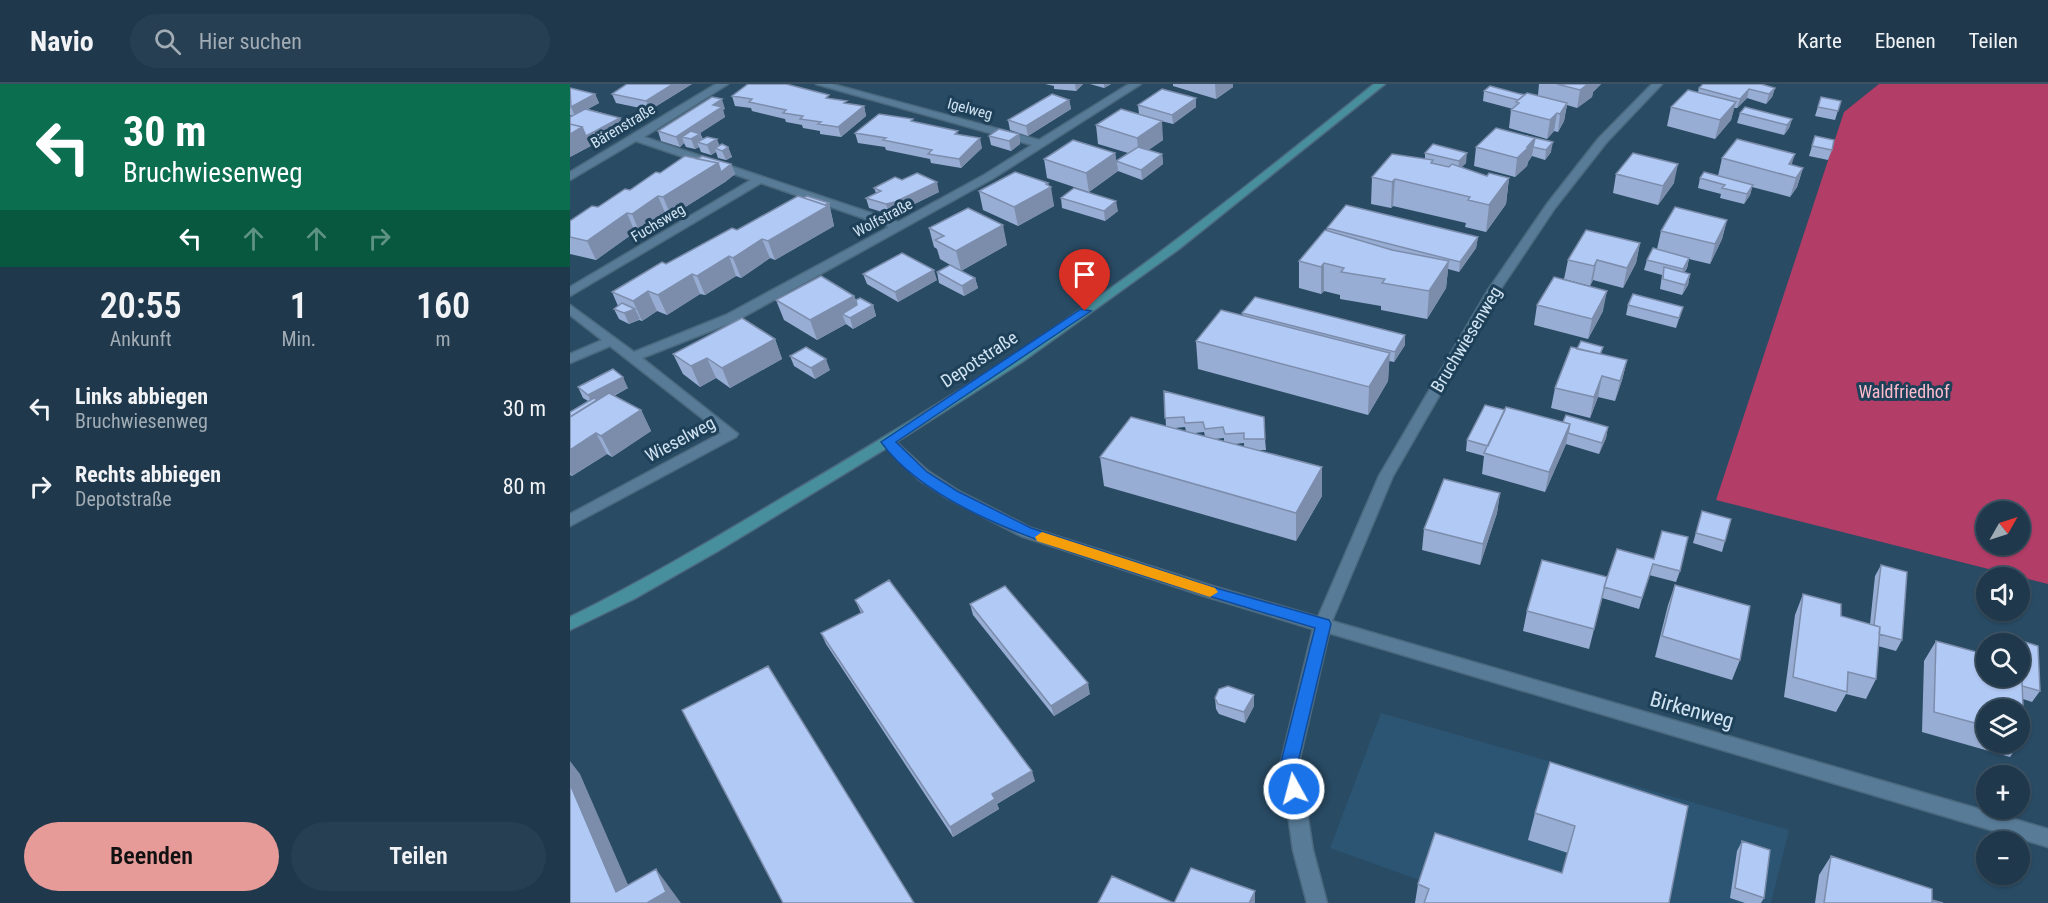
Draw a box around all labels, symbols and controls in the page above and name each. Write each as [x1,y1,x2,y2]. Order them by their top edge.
search box [130,14,550,68]
text: Navio [30,25,94,58]
icon: search [151,25,184,58]
text: Hier suchen [199,29,302,54]
text: Karte [1797,29,1842,53]
text: Ebenen [1875,29,1936,53]
text: Teilen [1969,29,2018,53]
street label: Igelweg [946,94,994,124]
street label: Bärenstraße [588,100,658,152]
text: 30 m [123,107,206,156]
icon: left [24,108,102,186]
text: Bruchwiesenweg [123,157,303,189]
street label: Wolfstraße [850,195,916,241]
street label: Fuchsweg [628,200,688,246]
icon: left [174,222,207,255]
icon: ahead [237,222,270,255]
icon: ahead [300,222,333,255]
icon: right [363,222,396,255]
pin [1059,249,1110,311]
icon: arrive [1068,258,1101,291]
street label: Bruchwiesenweg [1426,282,1506,396]
text: 20:55 [100,285,182,327]
text: 1 [290,285,308,327]
text: 160 [416,285,470,327]
street label: Depotstraße [937,326,1021,392]
text: Ankunft [110,327,172,351]
text: Min. [281,327,316,351]
text: m [436,327,451,351]
park label: Waldfriedhof [1858,381,1950,402]
text: Links abbiegen [75,384,208,409]
icon: left [24,392,57,425]
text: 30 m [503,396,546,421]
text: Bruchwiesenweg [75,409,208,433]
street label: Wieselweg [641,412,719,466]
text: Rechts abbiegen [75,462,221,487]
icon: right [24,470,57,503]
text: 80 m [503,474,546,499]
text: Depotstraße [75,487,172,511]
north arrow [1976,501,2030,555]
map controls [1976,501,2030,885]
button: sound [1976,567,2030,621]
button: search [1976,633,2030,687]
street label: Birkenweg [1647,687,1737,733]
button: layers [1976,699,2030,753]
position arrow [1262,757,1326,821]
button: + [1976,765,2030,819]
button: Beenden [24,822,279,891]
button: Teilen [291,822,546,891]
button: − [1976,831,2030,885]

